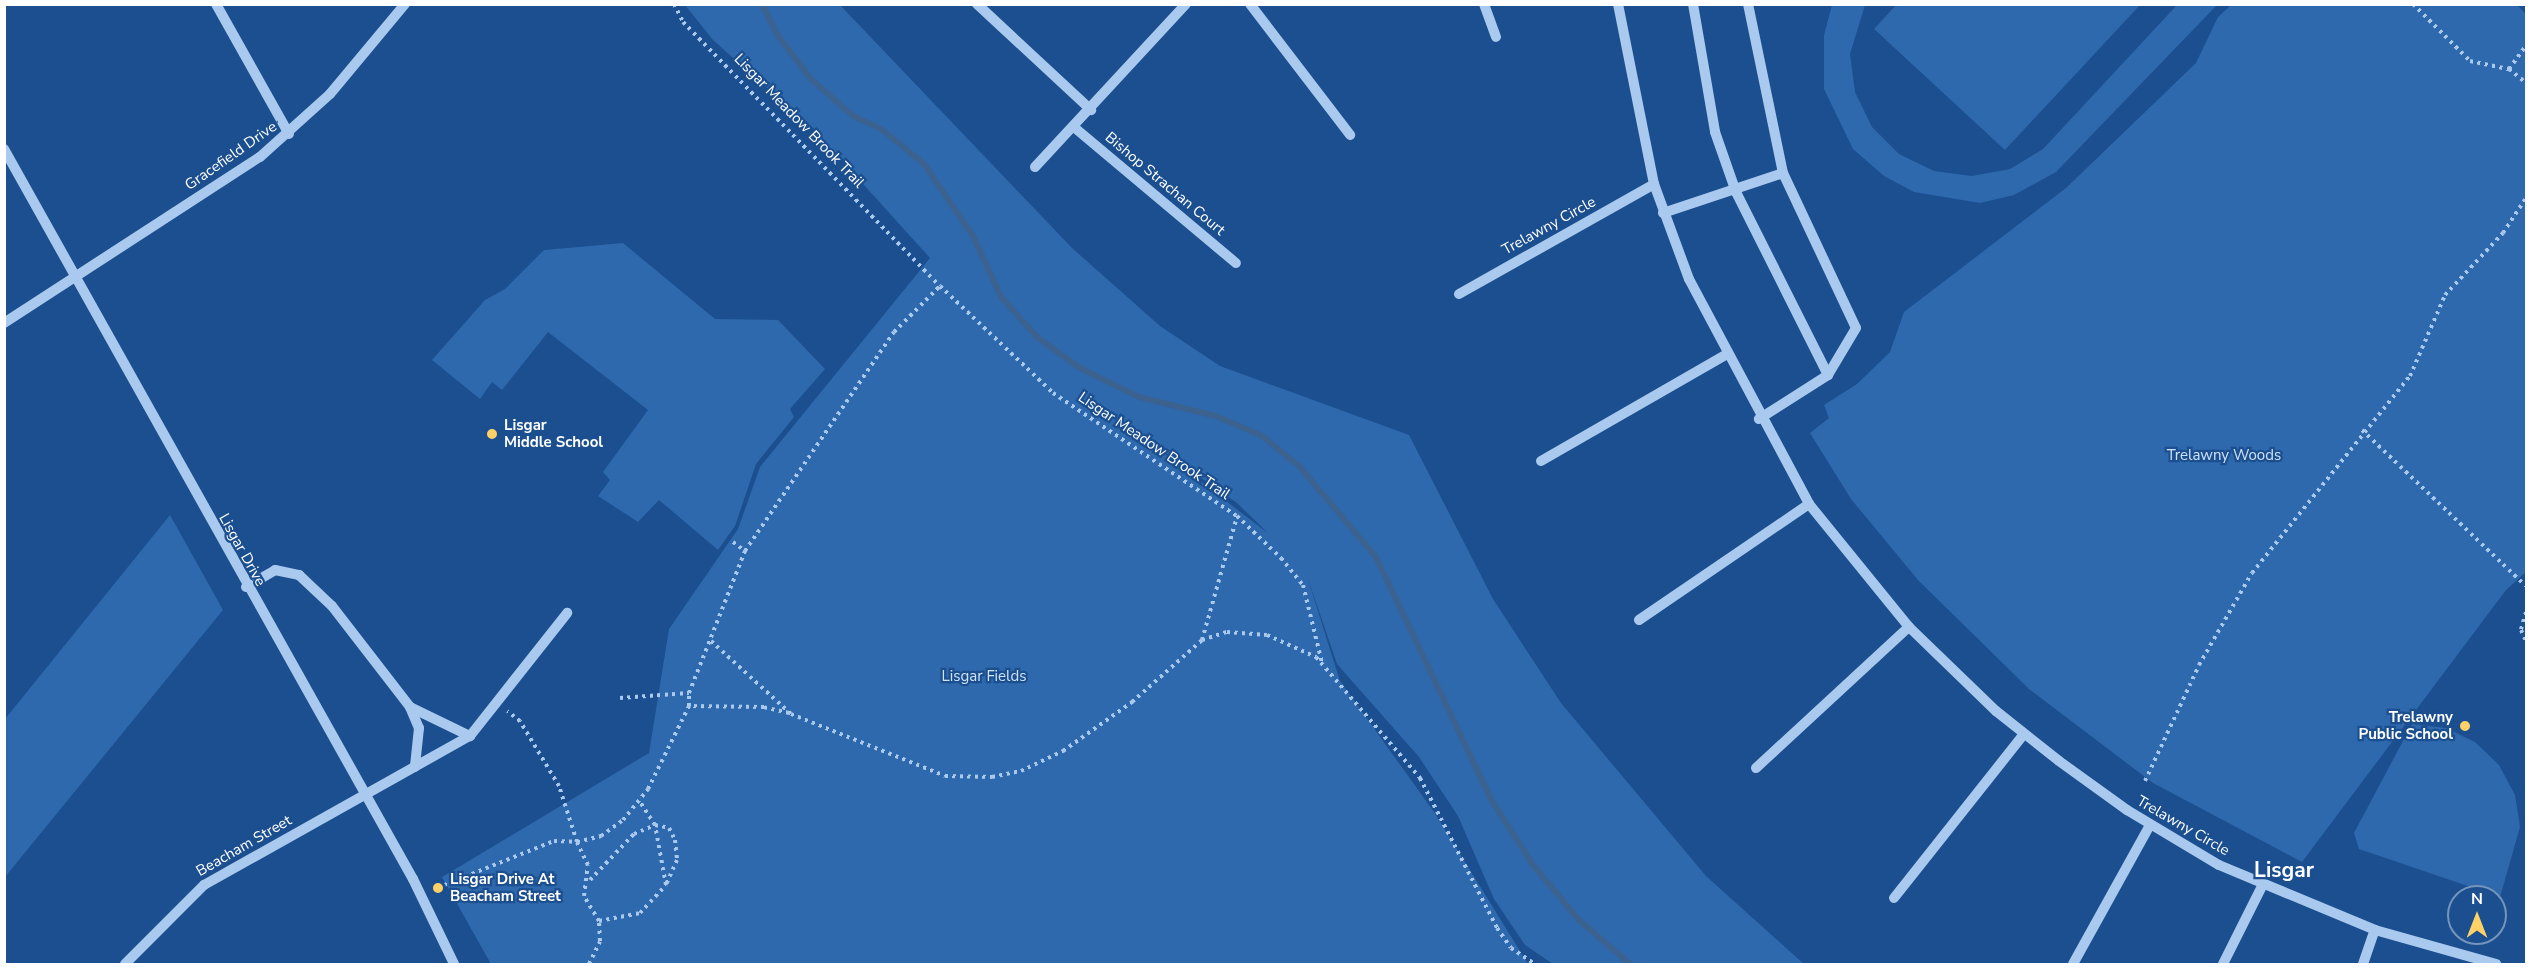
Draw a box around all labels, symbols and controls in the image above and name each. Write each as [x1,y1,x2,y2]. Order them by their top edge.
street label: Lisgar Meadow Brook Trail [730,50,868,192]
street label: Gracefield Drive [182,118,280,194]
street label: Bishop Strachan Court [1101,129,1229,239]
street label: Trelawny Circle [1499,193,1599,259]
street label: Lisgar Meadow Brook Trail [1075,388,1233,504]
place label: Lisgar Middle School [504,416,603,451]
marker: Lisgar Middle School [485,427,499,441]
park label: Trelawny Woods [2167,447,2281,465]
street label: Lisgar Drive [215,510,269,590]
park label: Lisgar Fields [942,668,1026,686]
place label: Trelawny Public School [2359,708,2453,743]
marker: Trelawny Public School [2458,719,2472,733]
street label: Trelawny Circle [2133,792,2233,860]
street label: Beacham Street [193,811,295,881]
district label: Lisgar [2254,857,2314,883]
place label: Lisgar Drive At Beacham Street [450,870,561,905]
marker: Lisgar Drive At Beacham Street [431,881,445,895]
north arrow [2447,885,2507,945]
text: N [2471,888,2483,910]

